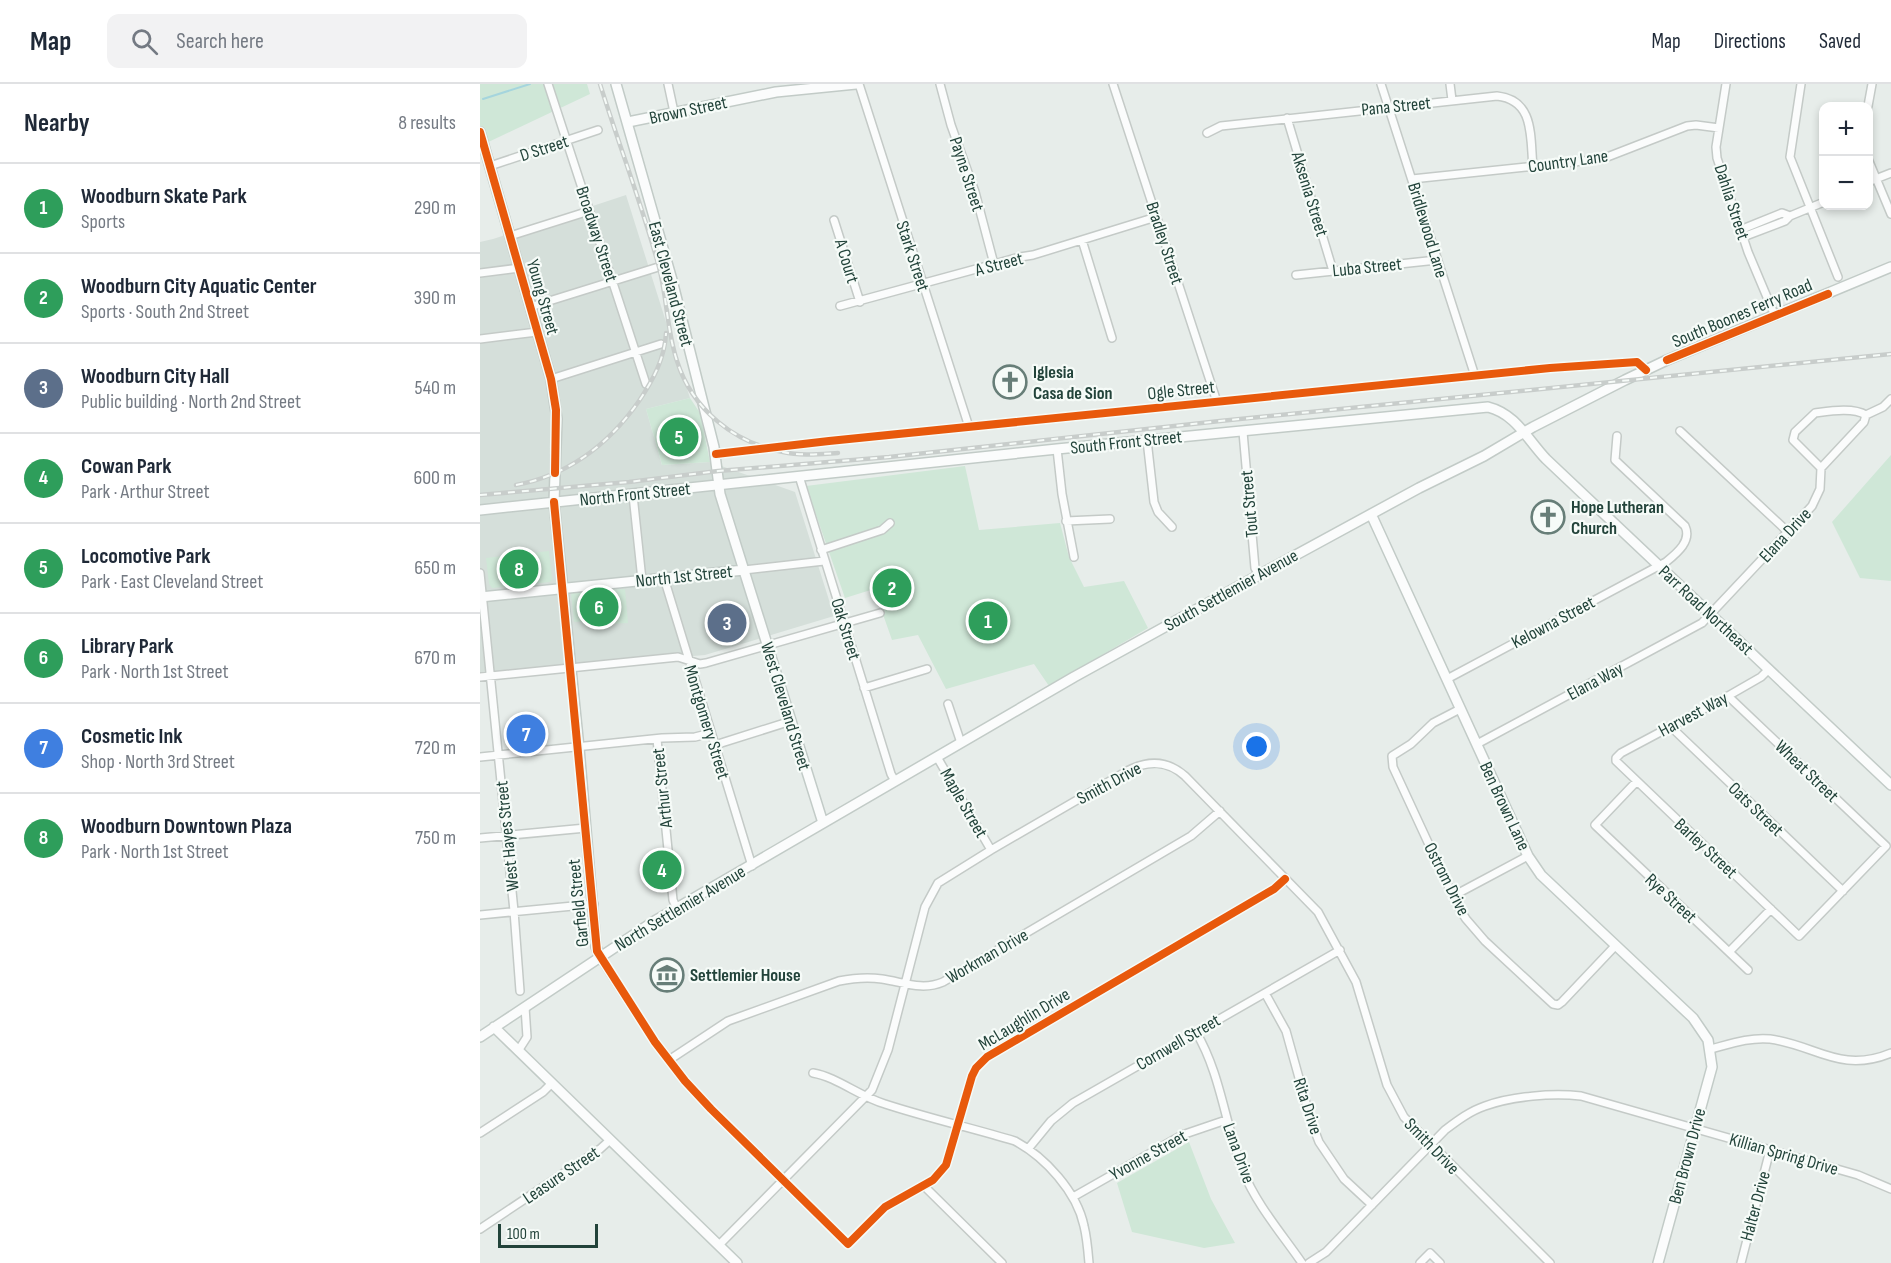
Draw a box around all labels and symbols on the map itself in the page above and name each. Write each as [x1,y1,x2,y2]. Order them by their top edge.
street label: Brown Street [647,92,729,129]
street label: Pana Street [1360,92,1432,121]
street label: D Street [517,131,572,166]
street label: Payne Street [945,134,989,214]
street label: Country Lane [1527,145,1609,177]
street label: Aksenia Street [1286,148,1332,239]
street label: Dahlia Street [1709,162,1754,243]
street label: Bridlewood Lane [1403,180,1452,280]
street label: Broadway Street [571,184,622,285]
street label: Bradley Street [1141,199,1188,288]
street label: Stark Street [891,218,934,295]
street label: East Cleveland Street [644,219,697,349]
street label: A Court [830,236,863,286]
street label: A Street [972,248,1026,281]
street label: Luba Street [1331,253,1403,282]
street label: Young Street [522,257,563,338]
street label: South Boones Ferry Road [1669,274,1815,352]
place label: Iglesia Casa de Sion [1033,362,1112,404]
church icon: Iglesia Casa de Sion [992,364,1028,400]
street label: Ogle Street [1146,376,1216,404]
pin: 5 [660,414,698,460]
street label: South Front Street [1069,426,1183,459]
street label: Tout Street [1236,469,1263,538]
street label: North Front Street [579,478,692,511]
place label: Hope Lutheran Church [1571,497,1664,539]
church icon: Hope Lutheran Church [1530,499,1566,535]
street label: Elana Drive [1755,504,1816,567]
street label: South Settlemier Avenue [1161,545,1302,636]
pin: 8 [500,546,538,592]
street label: North 1st Street [635,561,734,592]
street label: Parr Road Northeast [1654,561,1758,660]
pin: 2 [872,566,912,610]
pin: 6 [580,584,618,630]
street label: Kelowna Street [1508,591,1599,653]
street label: Oak Street [826,596,865,663]
pin: 1 [968,598,1008,644]
pin: 3 [708,600,746,646]
street label: West Cleveland Street [756,639,815,773]
street label: Elana Way [1564,658,1627,705]
street label: Montgomery Street [679,663,734,782]
street label: Harvest Way [1655,687,1731,741]
pin: 7 [506,712,546,756]
your location [1242,732,1271,761]
street label: Wheat Street [1771,736,1843,807]
street label: Arthur Street [648,746,677,830]
street label: Smith Drive [1073,758,1145,809]
street label: Ben Brown Lane [1475,759,1534,854]
street label: Maple Street [935,765,992,842]
street label: Oats Street [1724,778,1788,841]
street label: West Hayes Street [491,779,524,892]
street label: Barley Street [1670,814,1742,883]
street label: Ostrom Drive [1419,839,1474,919]
pin: 4 [642,848,681,892]
street label: Garfield Street [563,858,594,948]
street label: North Settlemier Avenue [611,861,749,956]
street label: Rye Street [1640,869,1701,928]
street label: Workman Drive [942,924,1032,988]
museum icon: Settlemier House [649,957,685,993]
place label: Settlemier House [690,965,801,986]
street label: McLaughlin Drive [975,984,1074,1055]
street label: Cornwell Street [1132,1010,1225,1075]
street label: Rita Drive [1289,1075,1327,1137]
street label: Ben Brown Drive [1665,1106,1710,1206]
street label: Smith Drive [1400,1114,1464,1179]
street label: Lana Drive [1218,1120,1259,1186]
street label: Yvonne Street [1106,1125,1191,1185]
street label: Killian Spring Drive [1727,1129,1841,1180]
street label: Leasure Street [519,1142,604,1209]
street label: Halter Drive [1736,1169,1775,1243]
scale bar [498,1221,598,1248]

